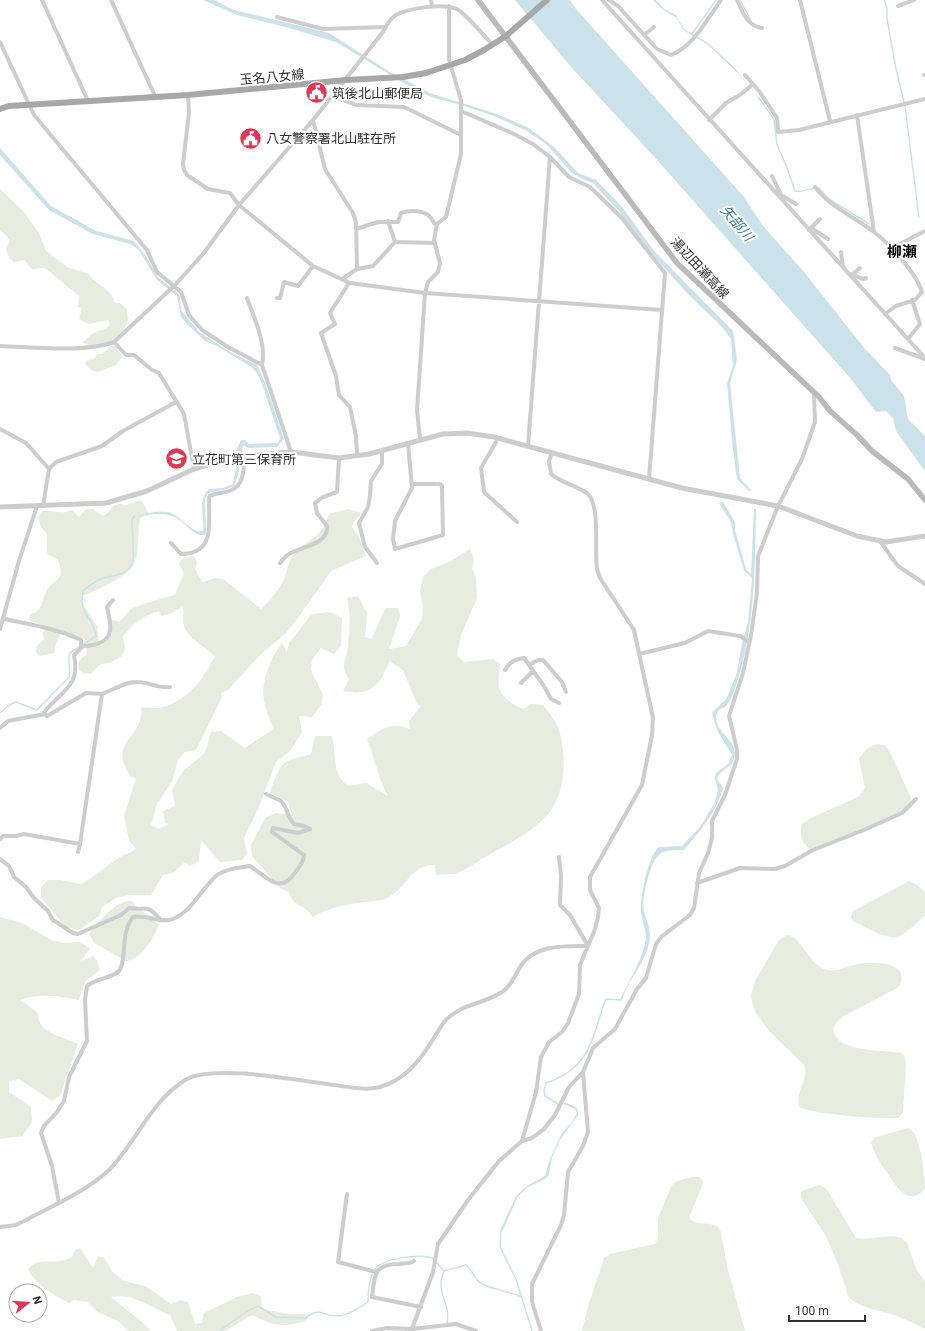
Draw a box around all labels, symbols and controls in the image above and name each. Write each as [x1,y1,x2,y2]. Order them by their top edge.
street label: 玉名八女線 [239,67,305,87]
public building icon: 筑後北山郵便局 [303,80,329,106]
place label: 筑後北山郵便局 [332,86,423,101]
public building icon: 八女警察署北山駐在所 [237,125,263,151]
place label: 八女警察署北山駐在所 [266,131,396,146]
water label: 矢部川 [717,202,758,246]
street label: 湯辺田瀬高線 [668,234,732,302]
district label: 柳瀬 [887,243,917,261]
school or university icon: 立花町第三保育所 [163,446,189,472]
place label: 立花町第三保育所 [192,452,296,467]
north arrow [8,1283,48,1323]
text: N [30,1295,45,1306]
scale bar [789,1297,865,1323]
text: 100 m [795,1304,829,1318]

